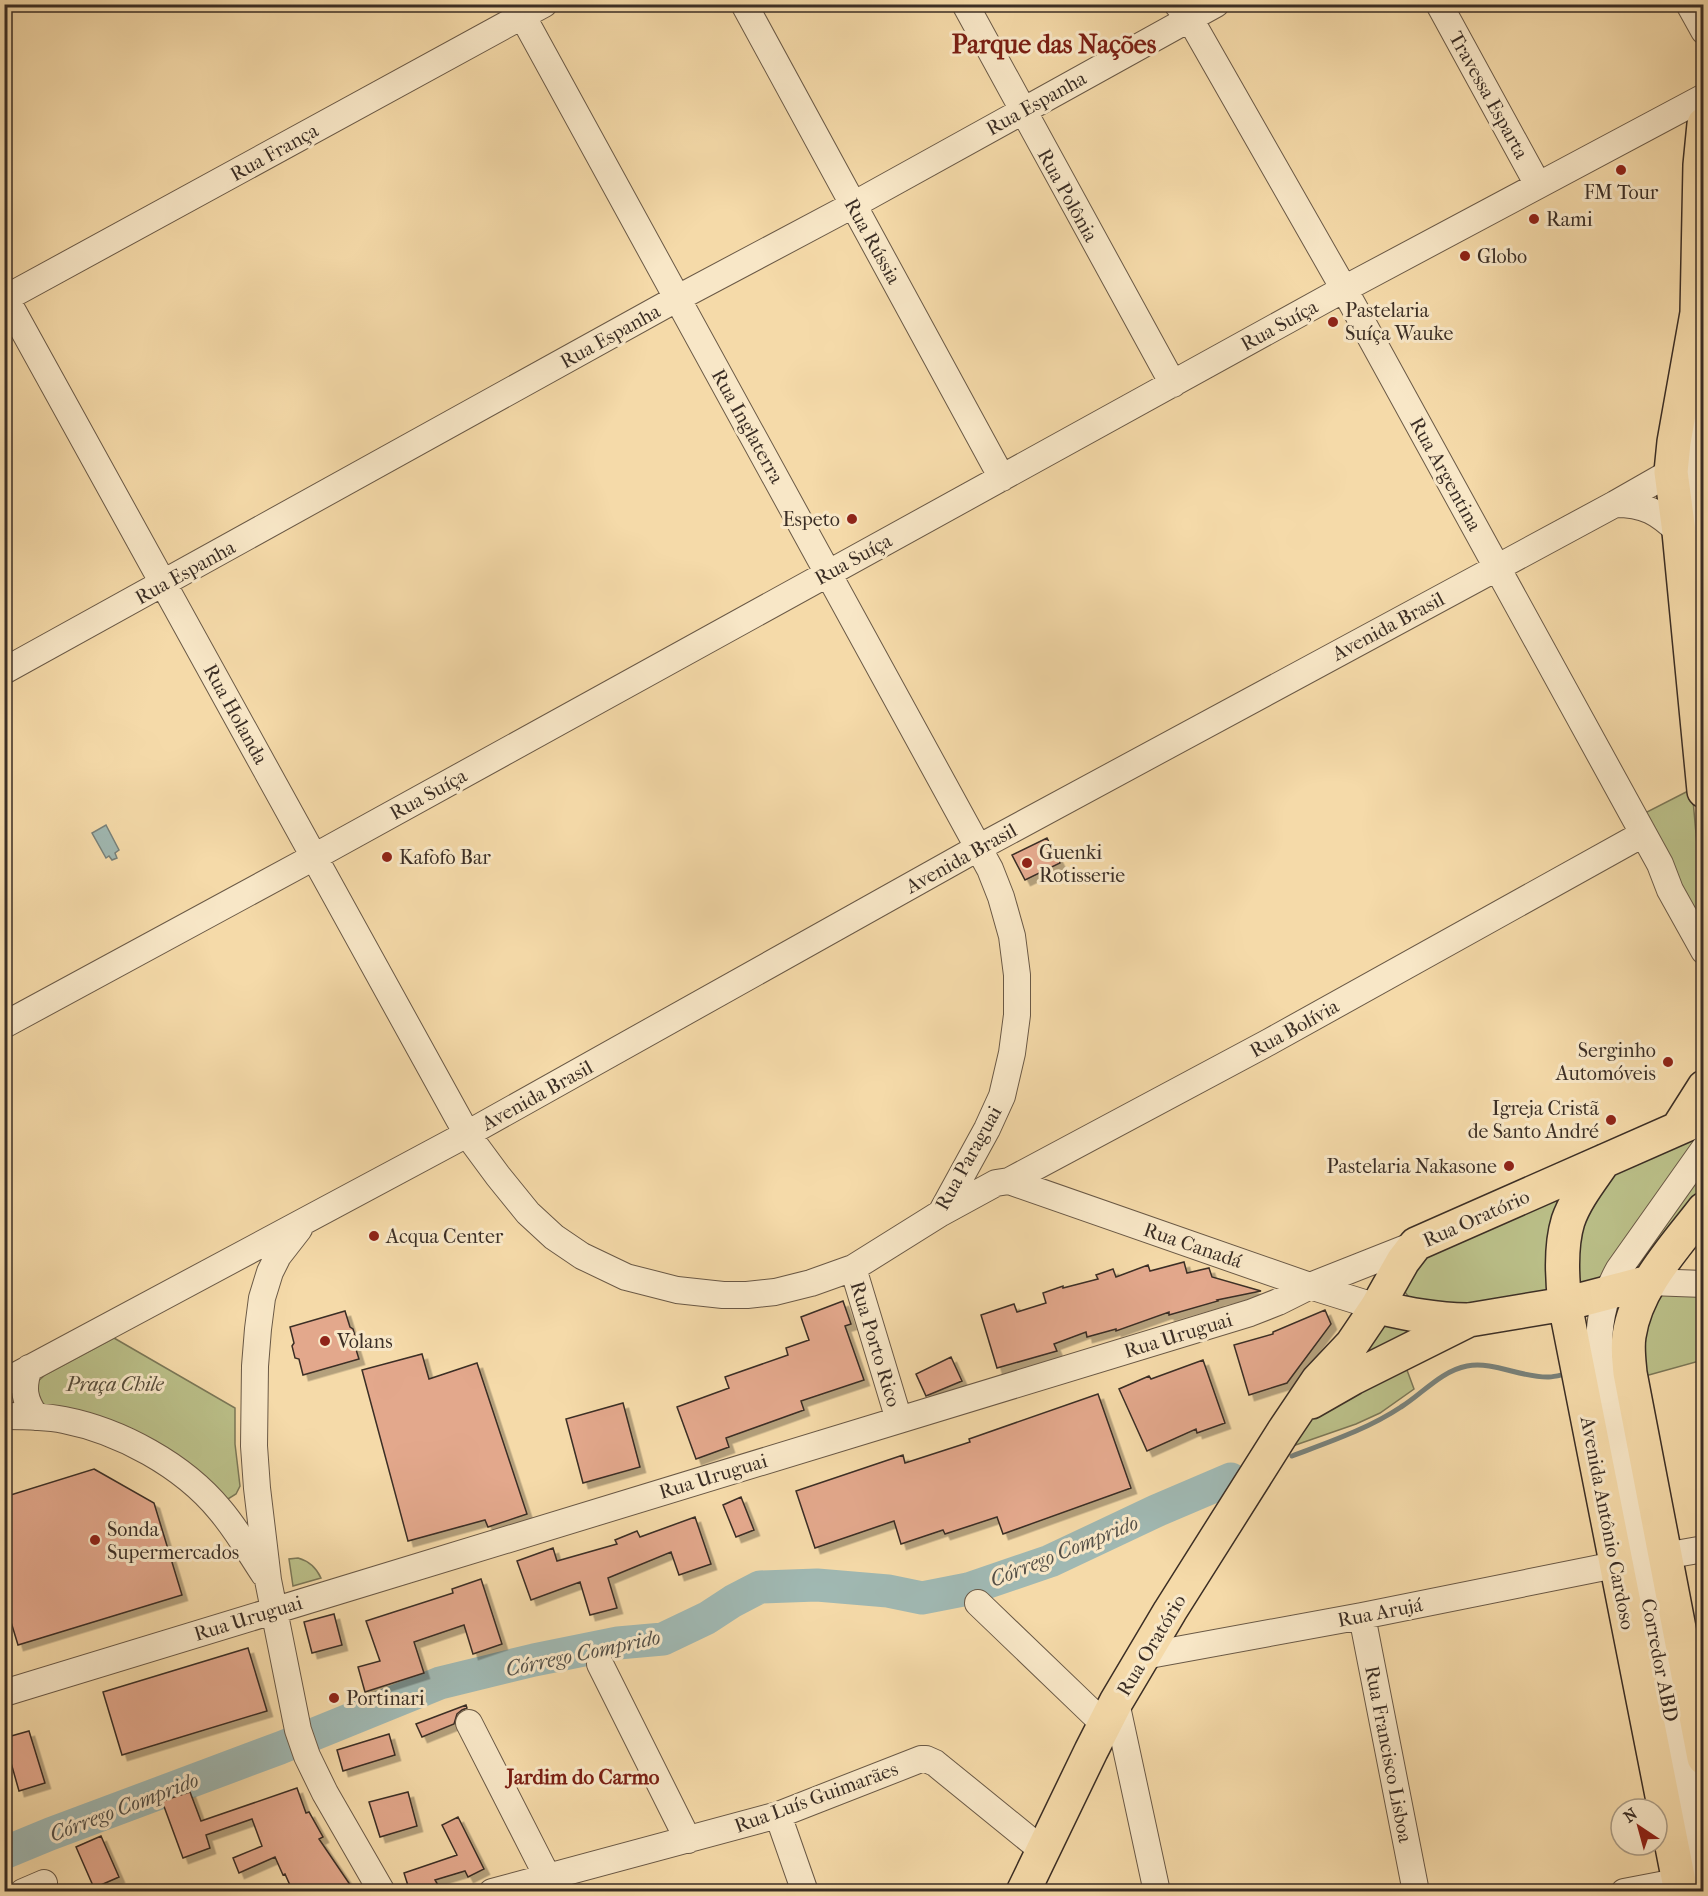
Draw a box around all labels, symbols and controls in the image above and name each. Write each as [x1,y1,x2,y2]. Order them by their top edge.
street label: Travessa Esparta [1444,28,1533,164]
district label: Parque das Nações [952,29,1157,61]
street label: Rua Espanha [982,66,1091,140]
street label: Rua França [226,118,323,186]
street label: Rua Polônia [1033,145,1103,246]
marker: FM Tour [1614,163,1628,177]
place label: FM Tour [1584,181,1659,204]
street label: Rua Rússia [840,194,906,289]
place label: Rami [1546,208,1593,231]
marker: Rami [1527,212,1541,226]
place label: Globo [1477,245,1527,268]
marker: Globo [1458,249,1472,263]
street label: Rua Suíça [1237,295,1322,356]
street label: Rua Espanha [556,299,665,373]
place label: Pastelaria Suíça Wauke [1345,299,1453,345]
marker: Pastelaria Suíça Wauke [1326,315,1340,329]
street label: Rua Inglaterra [707,365,789,488]
street label: Rua Argentina [1405,413,1487,536]
place label: Espeto [782,508,840,531]
marker: Espeto [845,512,859,526]
street label: Rua Suíça [811,529,896,590]
street label: Rua Espanha [131,535,240,609]
street label: Avenida Brasil [1327,587,1449,666]
street label: Rua Holanda [199,660,273,769]
street label: Rua Suíça [386,764,471,825]
street label: Avenida Brasil [901,818,1021,899]
place label: Guenki Rotisserie [1039,841,1125,887]
place label: Kafofo Bar [399,846,491,869]
marker: Kafofo Bar [380,850,394,864]
marker: Guenki Rotisserie [1020,856,1034,870]
street label: Rua Bolívia [1246,994,1343,1062]
place label: Serginho Automóveis [1555,1039,1656,1085]
street label: Avenida Brasil [477,1055,597,1136]
marker: Serginho Automóveis [1661,1055,1675,1069]
place label: Igreja Cristã de Santo André [1468,1097,1600,1143]
street label: Rua Paraguai [930,1102,1007,1214]
marker: Igreja Cristã de Santo André [1604,1113,1618,1127]
place label: Pastelaria Nakasone [1327,1155,1497,1178]
marker: Pastelaria Nakasone [1502,1159,1516,1173]
street label: Rua Oratório [1419,1185,1533,1252]
street label: Rua Canadá [1141,1218,1246,1273]
place label: Acqua Center [385,1225,504,1248]
marker: Acqua Center [367,1229,381,1243]
street label: Rua Porto Rico [846,1279,906,1410]
street label: Rua Uruguai [1121,1308,1235,1363]
place label: Volans [336,1330,393,1353]
marker: Volans [318,1334,332,1348]
park label: Praça Chile [65,1373,165,1396]
street label: Avenida Antônio Cardoso [1575,1414,1639,1632]
street label: Rua Uruguai [656,1449,770,1504]
water label: Córrego Comprido [986,1510,1142,1592]
place label: Sonda Supermercados [107,1518,239,1564]
marker: Sonda Supermercados [88,1533,102,1547]
street label: Rua Oratório [1112,1590,1191,1700]
street label: Rua Uruguai [191,1591,305,1646]
street label: Rua Arujá [1336,1593,1425,1632]
street label: Corredor ABD [1636,1597,1683,1724]
water label: Córrego Comprido [503,1625,663,1681]
street label: Rua Francisco Lisboa [1360,1664,1417,1845]
place label: Portinari [346,1687,425,1710]
marker: Portinari [327,1691,341,1705]
street label: Rua Luís Guimarães [731,1757,901,1838]
district label: Jardim do Carmo [505,1765,660,1789]
water label: Córrego Comprido [46,1768,202,1846]
north arrow [1609,1797,1669,1857]
text: N [1620,1804,1642,1827]

